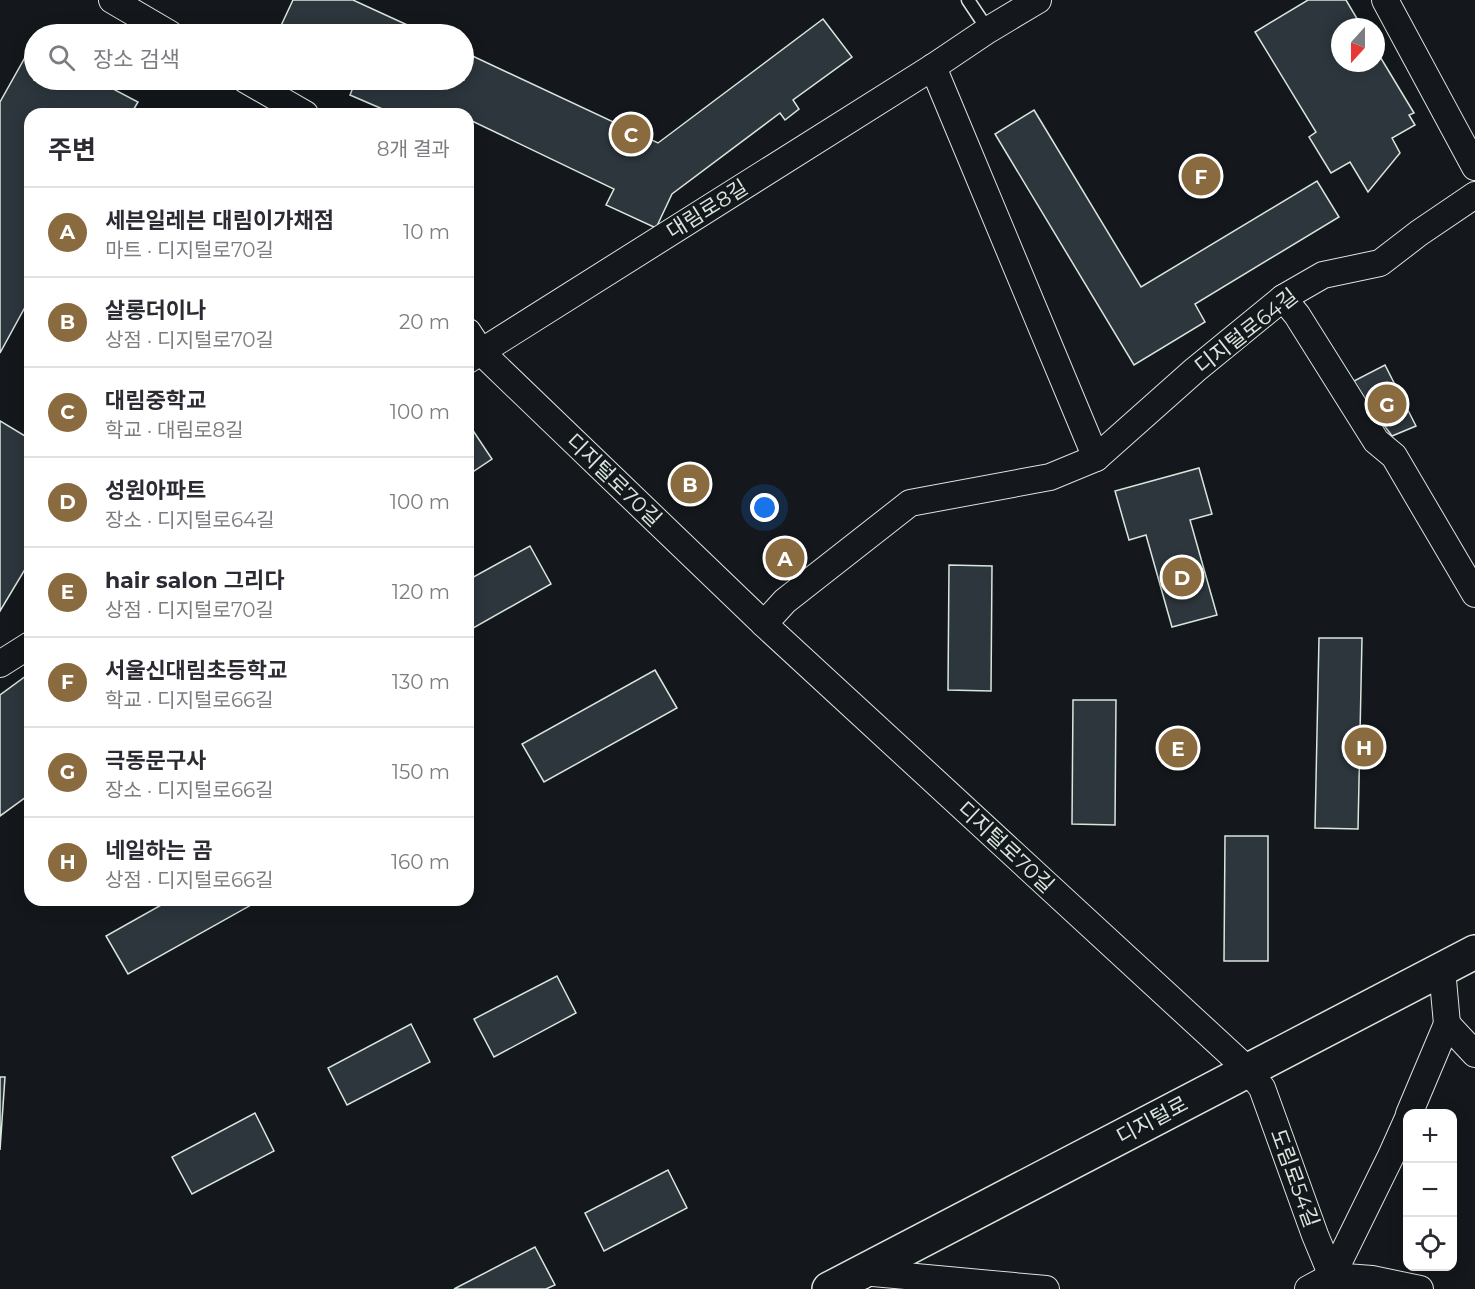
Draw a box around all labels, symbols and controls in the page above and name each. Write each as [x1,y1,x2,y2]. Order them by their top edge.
north arrow [1331,18,1385,72]
search box [24,24,474,90]
icon: search [45,41,78,74]
text: 장소 검색 [93,46,180,73]
pin: C [612,112,650,156]
text: 주변 [48,134,96,166]
text: 8개 결과 [377,137,450,161]
pin: F [1182,154,1220,198]
street label: 대림로8길 [662,174,752,244]
text: 세븐일레븐 대림이가채점 [105,207,334,234]
text: A [60,220,75,244]
text: 10 m [403,220,450,244]
text: 마트 · 디지털로70길 [105,238,274,262]
street label: 디지털로64길 [1190,283,1302,379]
text: 살롱더이나 [105,297,206,324]
text: B [60,310,75,334]
text: 20 m [399,310,450,334]
text: 상점 · 디지털로70길 [105,328,274,352]
pin: G [1368,382,1406,426]
text: 대림중학교 [105,387,206,414]
text: C [60,400,75,424]
text: 100 m [390,400,450,424]
text: 학교 · 대림로8길 [105,418,244,442]
street label: 디지털로70길 [561,428,667,532]
pin: B [670,462,710,506]
text: 성원아파트 [105,477,206,504]
text: D [59,490,76,514]
text: 100 m [390,490,450,514]
your location [750,493,779,522]
text: 장소 · 디지털로64길 [105,508,275,532]
pin: A [766,536,804,580]
pin: D [1162,554,1202,600]
text: hair salon 그리다 [105,567,285,594]
text: E [61,580,74,604]
text: 120 m [392,580,450,604]
text: 상점 · 디지털로70길 [105,598,274,622]
text: 서울신대림초등학교 [105,657,287,684]
text: F [61,670,74,694]
text: 130 m [392,670,450,694]
text: 학교 · 디지털로66길 [105,688,274,712]
pin: H [1344,724,1384,770]
pin: E [1158,726,1198,771]
text: 극동문구사 [105,747,206,774]
text: G [60,760,75,784]
text: 150 m [392,760,450,784]
text: 장소 · 디지털로66길 [105,778,274,802]
street label: 디지털로70길 [953,796,1059,898]
text: 네일하는 곰 [105,837,212,864]
text: H [59,850,76,874]
text: 160 m [391,850,450,874]
text: 상점 · 디지털로66길 [105,868,274,892]
street label: 디지털로 [1112,1091,1192,1149]
map controls [1403,1109,1457,1271]
button: + [1403,1109,1457,1163]
street label: 도림로54길 [1266,1125,1324,1231]
button: − [1403,1163,1457,1217]
button: locate [1403,1217,1457,1271]

